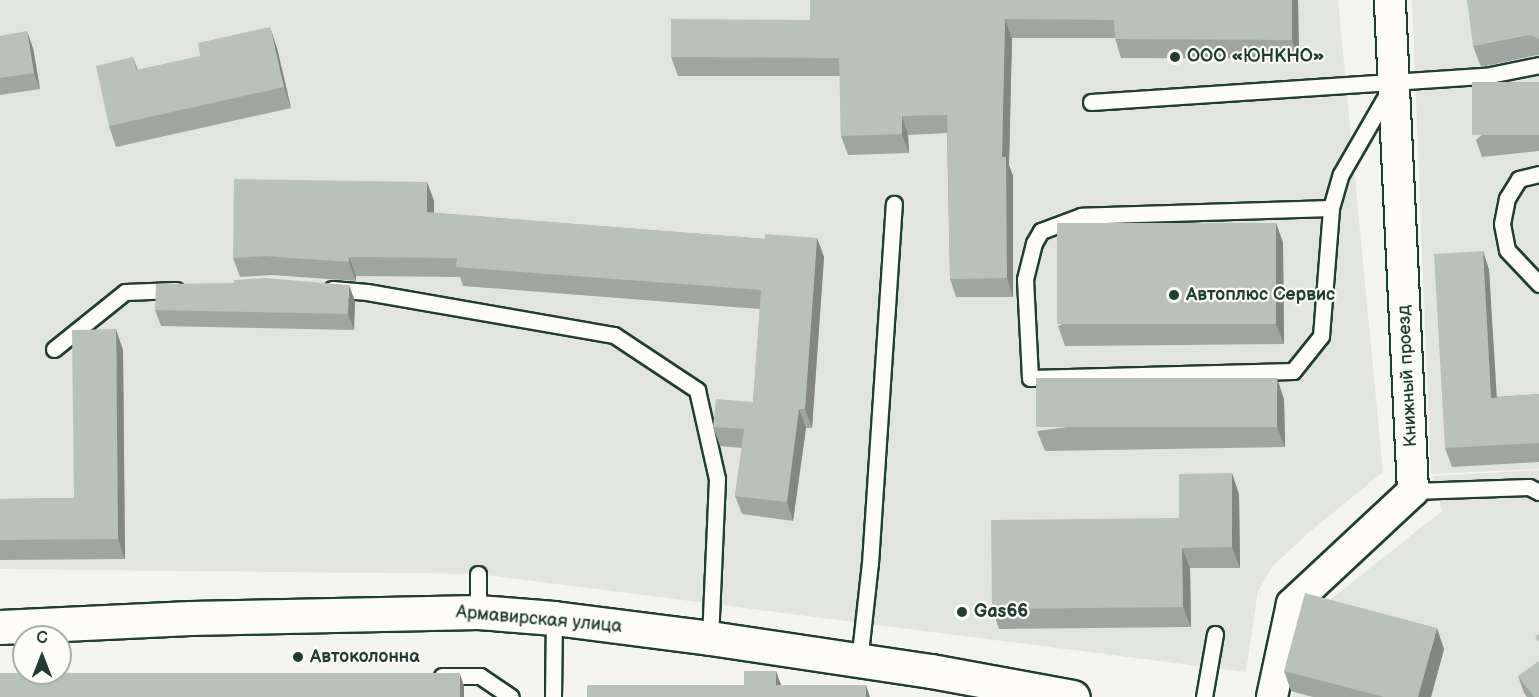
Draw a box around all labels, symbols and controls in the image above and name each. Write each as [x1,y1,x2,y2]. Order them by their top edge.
place label: ООО «ЮНКНО» [1187,46,1325,68]
marker: ООО «ЮНКНО» [1168,50,1182,64]
place label: Автоплюс Сервис [1186,284,1335,306]
marker: Автоплюс Сервис [1167,288,1181,302]
street label: Книжный проезд [1393,304,1423,448]
place label: Gas66 [974,601,1028,623]
street label: Армавирская улица [455,602,623,638]
marker: Gas66 [955,605,969,619]
north arrow [12,625,72,685]
text: С [36,629,48,648]
place label: Автоколонна [310,646,420,668]
marker: Автоколонна [291,650,305,664]

